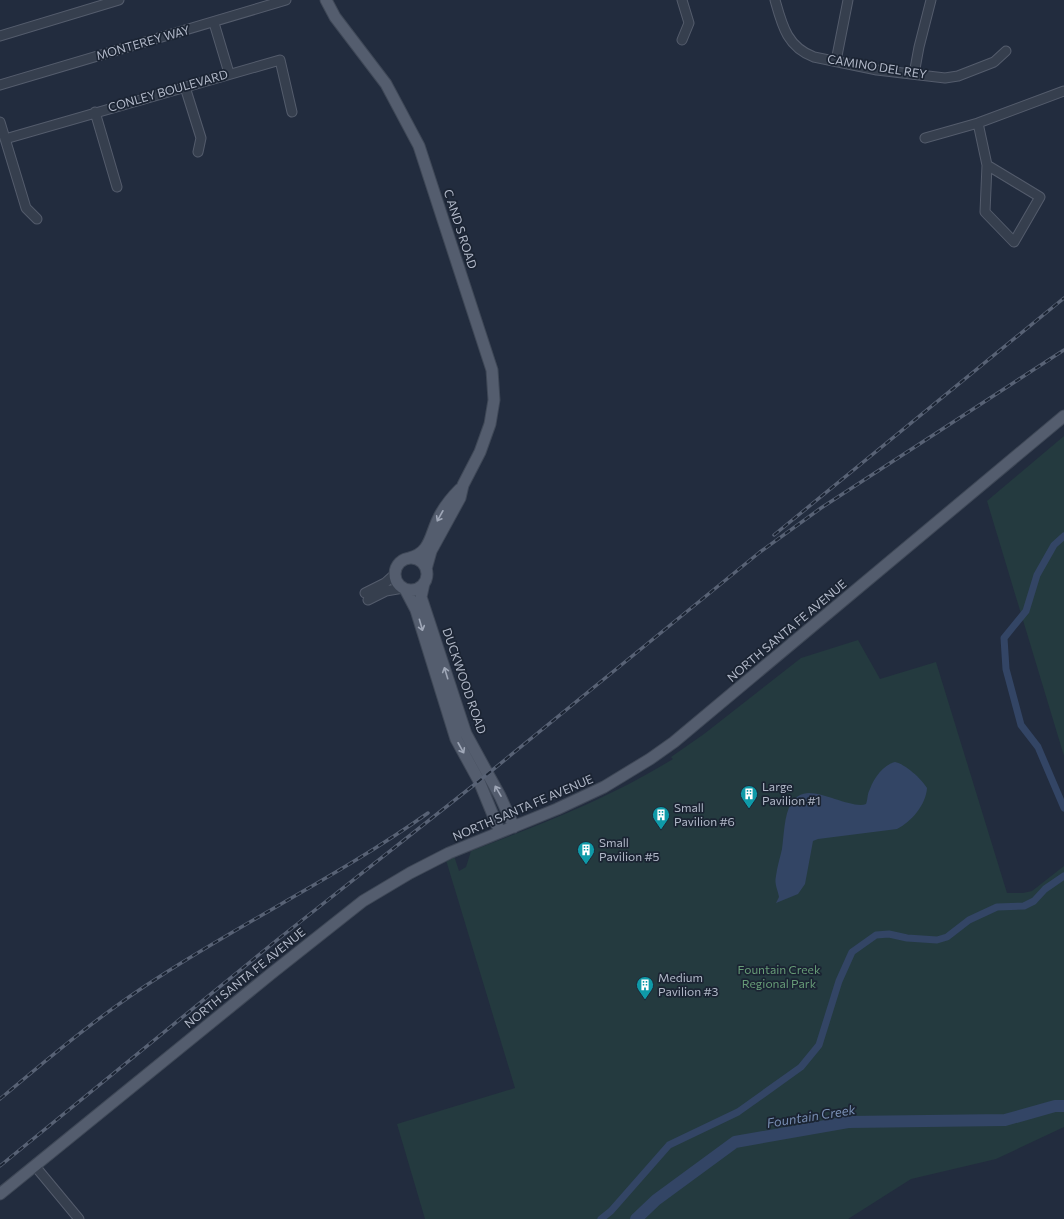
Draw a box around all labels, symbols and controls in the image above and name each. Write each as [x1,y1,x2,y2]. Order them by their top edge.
street label: MONTEREY WAY [94,22,191,62]
street label: CAMINO DEL REY [826,51,928,81]
street label: CONLEY BOULEVARD [106,66,229,114]
street label: C AND S ROAD [442,187,480,270]
one-way arrow [435,510,443,522]
street label: NORTH SANTA FE AVENUE [724,576,849,684]
one-way arrow [417,618,425,631]
street label: DUCKWOOD ROAD [440,626,490,736]
one-way arrow [442,666,449,679]
one-way arrow [458,742,466,754]
street label: NORTH SANTA FE AVENUE [450,771,595,843]
place label: Large Pavilion #1 [762,779,821,807]
building icon: Large Pavilion #1 [739,784,759,809]
one-way arrow [493,785,501,797]
place label: Small Pavilion #6 [674,800,735,828]
building icon: Small Pavilion #6 [651,805,671,830]
place label: Small Pavilion #5 [599,835,660,863]
building icon: Small Pavilion #5 [576,840,596,865]
street label: NORTH SANTA FE AVENUE [181,924,308,1030]
park label: Fountain Creek Regional Park [738,962,821,990]
place label: Medium Pavilion #3 [658,970,719,998]
building icon: Medium Pavilion #3 [635,975,655,1000]
water label: Fountain Creek [765,1101,857,1131]

